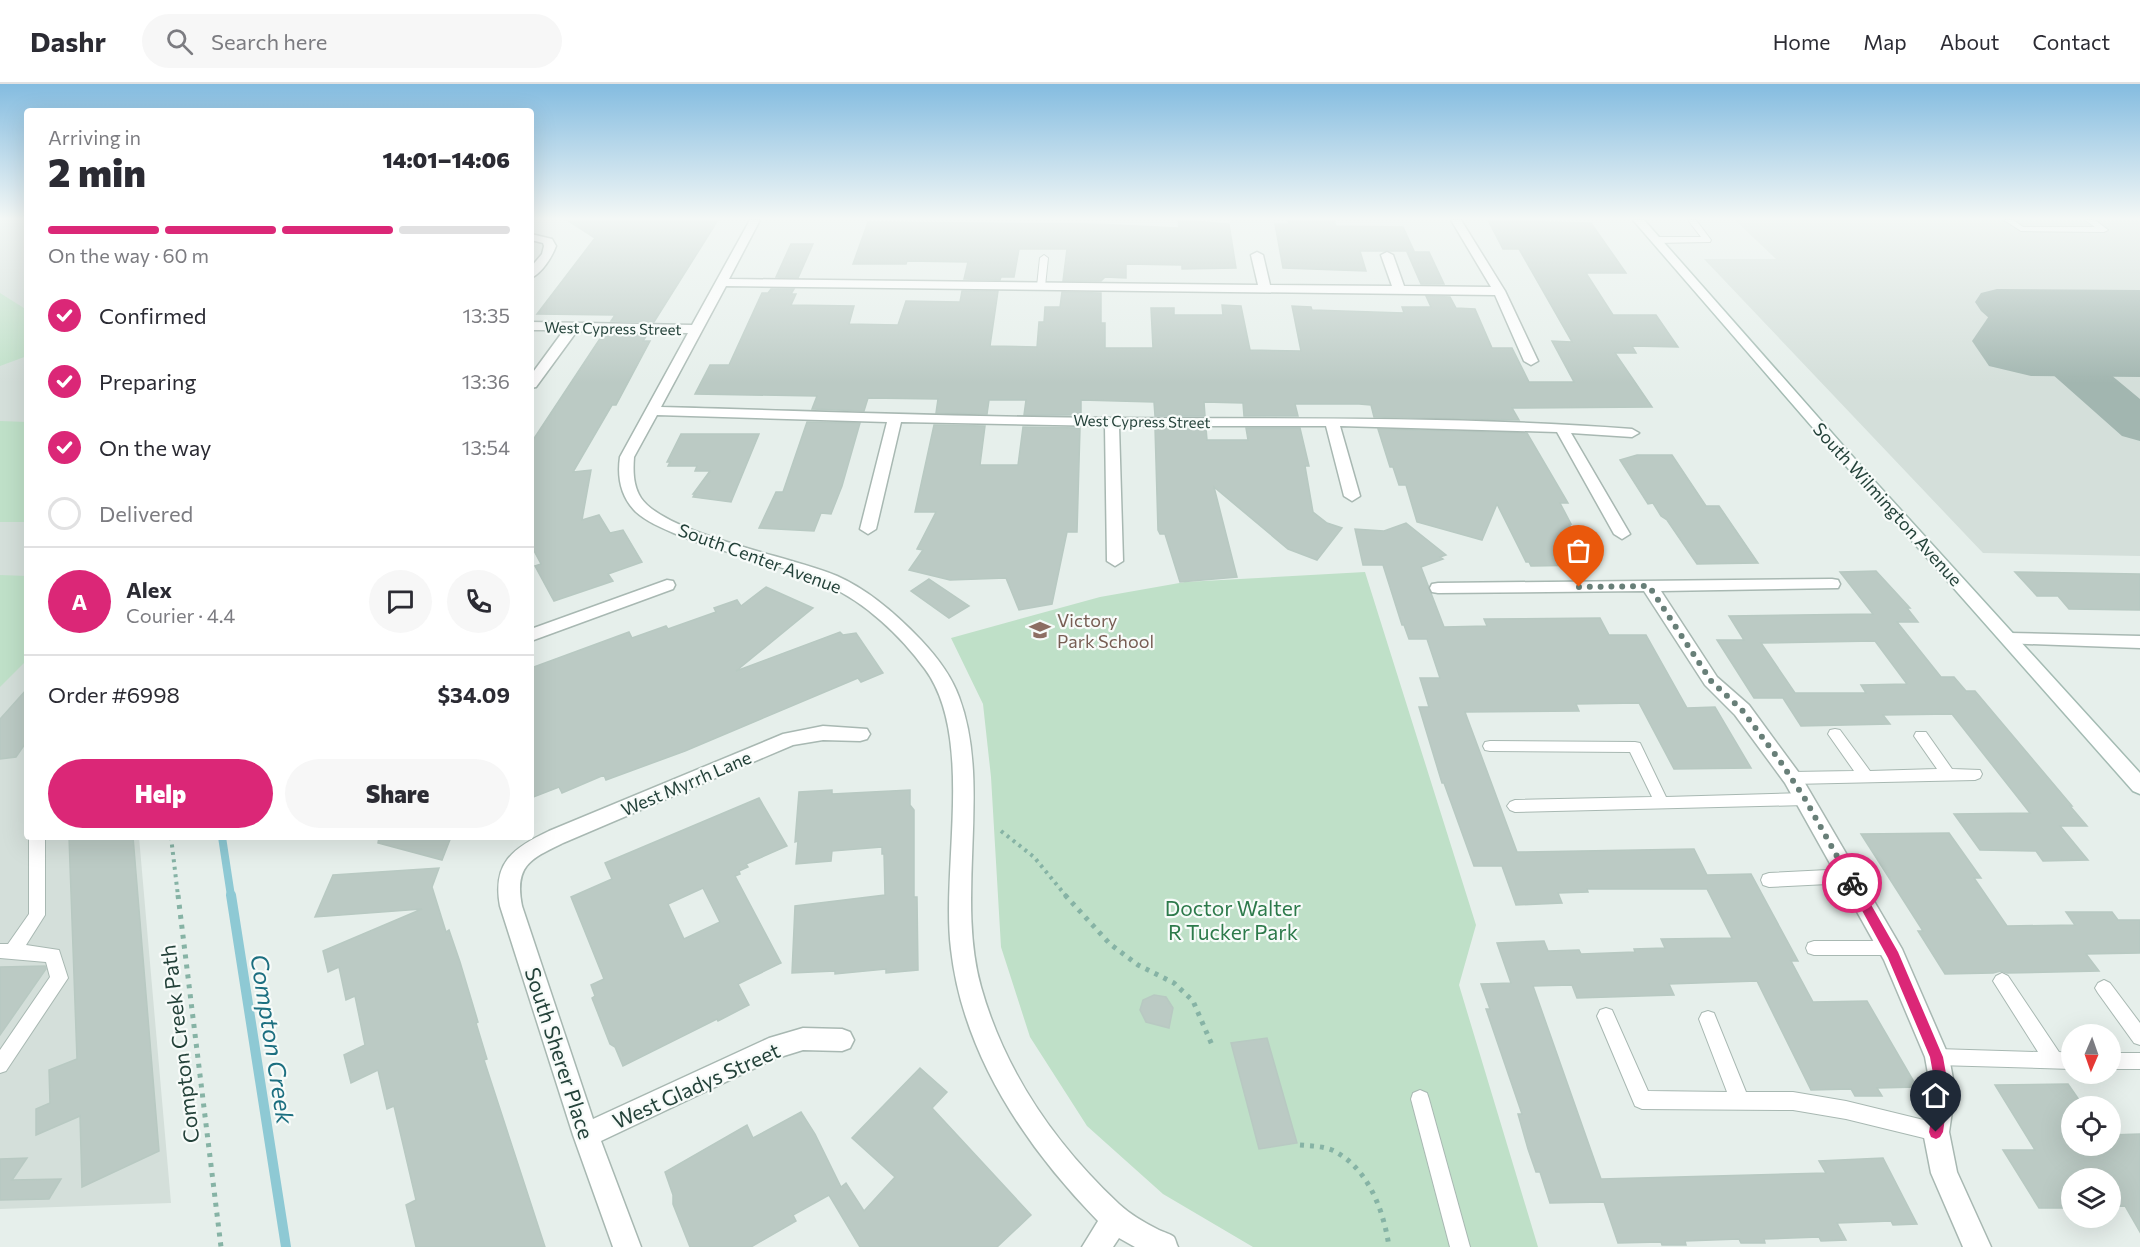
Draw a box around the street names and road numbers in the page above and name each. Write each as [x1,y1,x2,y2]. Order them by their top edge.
street label: West Cypress Street [544,318,682,338]
street label: West Cypress Street [1073,411,1211,431]
street label: South Wilmington Avenue [1809,418,1967,590]
street label: South Center Avenue [675,518,845,598]
street label: West Myrrh Lane [618,746,754,820]
street label: Compton Creek Path [154,944,204,1144]
street label: South Sherer Place [520,964,600,1142]
street label: West Gladys Street [608,1037,784,1133]

